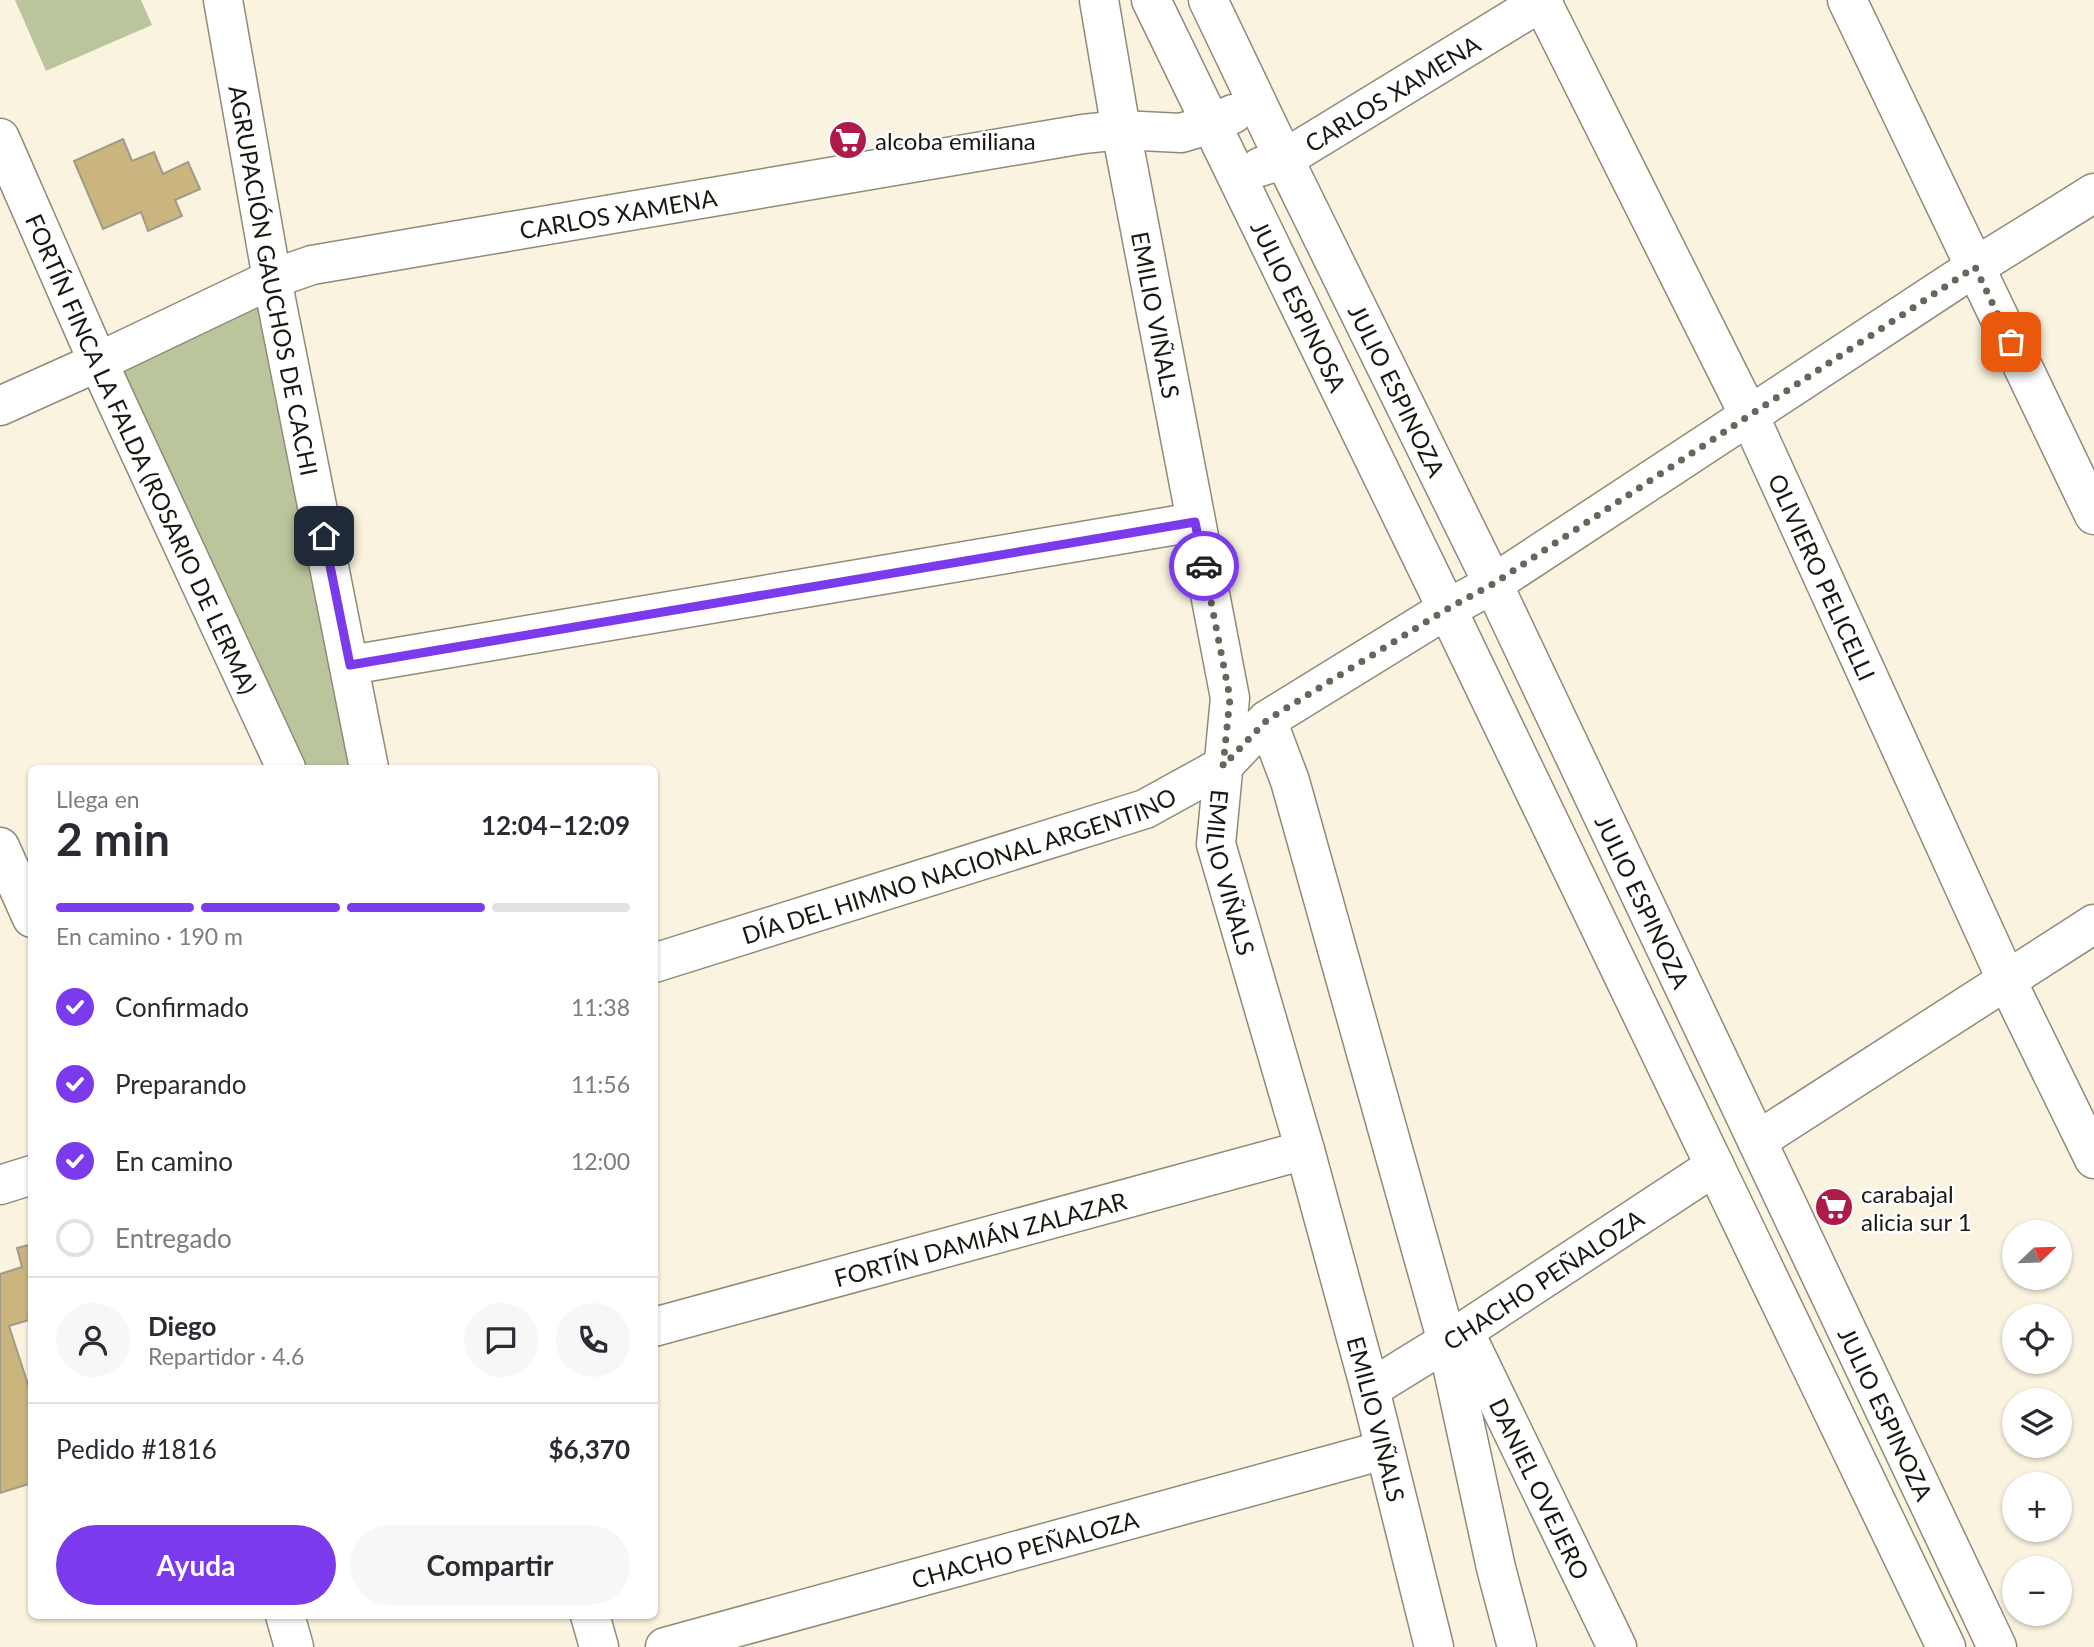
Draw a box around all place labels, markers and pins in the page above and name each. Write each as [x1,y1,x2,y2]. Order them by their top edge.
supermarket icon: alcoba emiliana [827,119,869,161]
place label: alcoba emiliana [875,126,1036,155]
pin [1981,312,2041,372]
pin [294,506,354,566]
place label: carabajal alicia sur 1 [1861,1179,1972,1236]
supermarket icon: carabajal alicia sur 1 [1813,1186,1855,1228]

